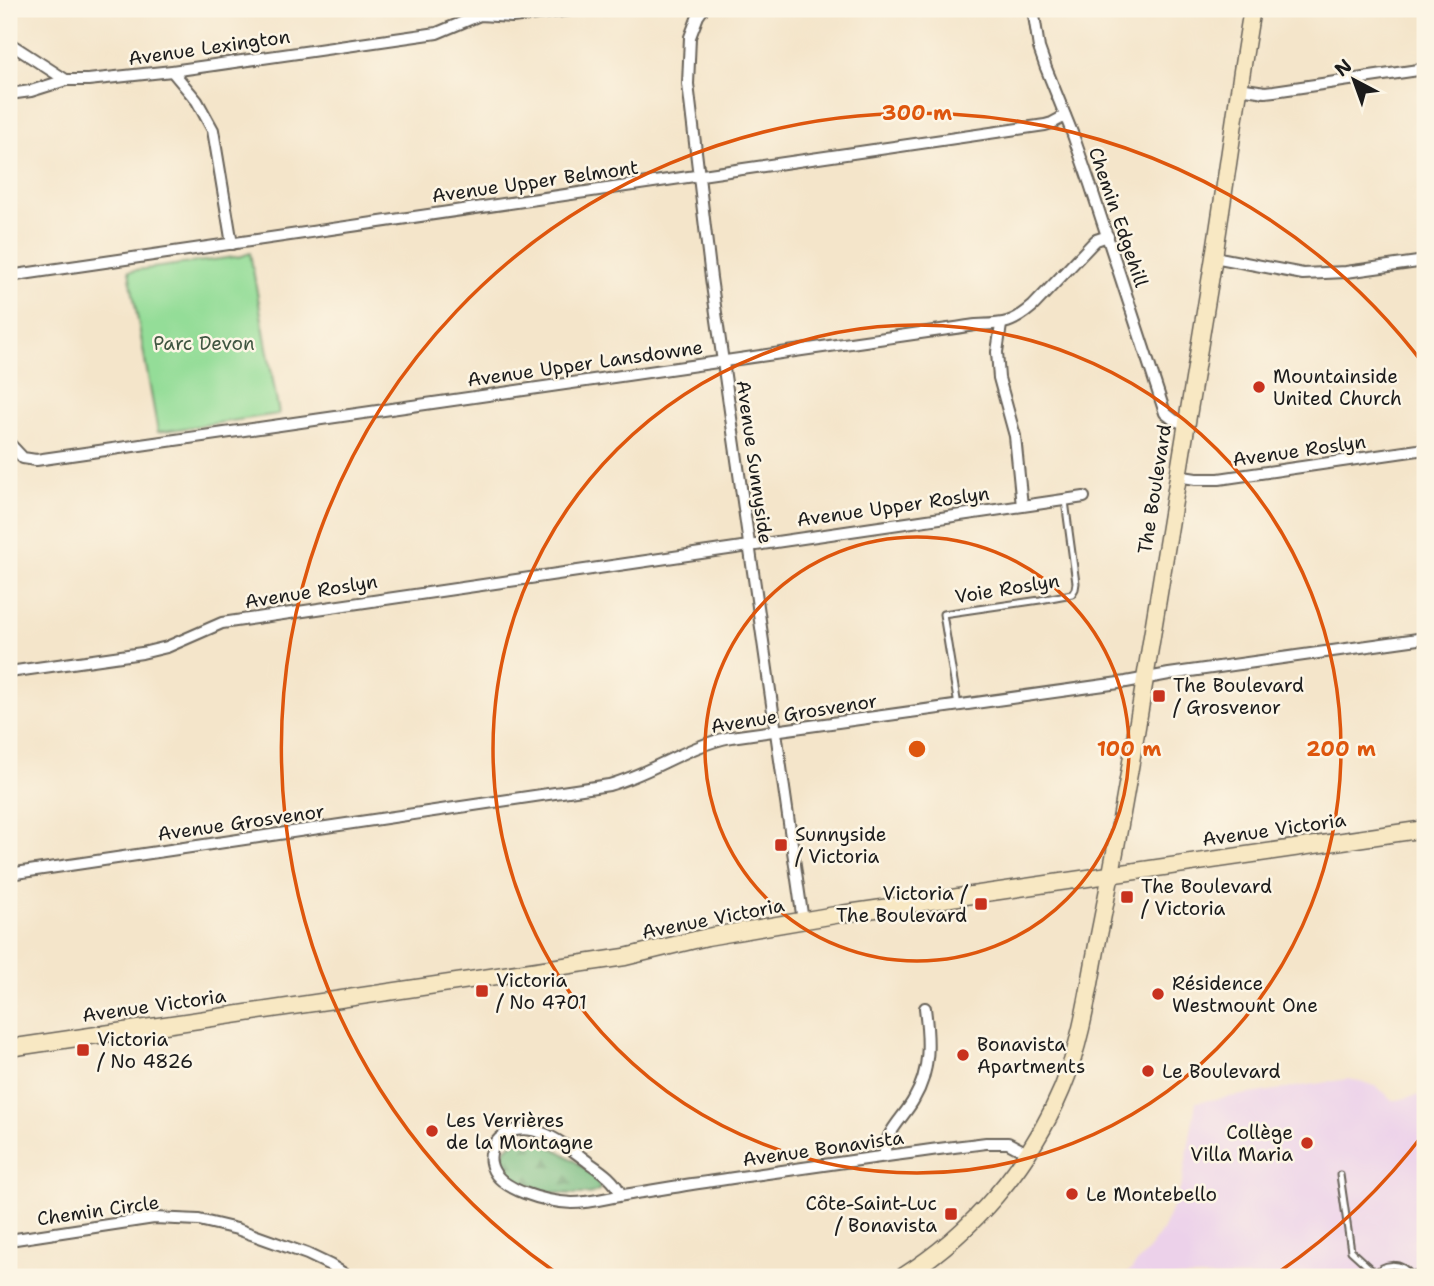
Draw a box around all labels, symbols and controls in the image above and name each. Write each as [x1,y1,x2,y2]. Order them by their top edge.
street label: Avenue Lexington [127,24,292,71]
north arrow [1318,46,1388,116]
text: N [1329,53,1357,82]
text: 300 m [882,99,952,127]
street label: Chemin Edgehill [1083,144,1154,291]
street label: Avenue Upper Belmont [430,155,640,208]
park label: Parc Devon [153,331,255,356]
street label: Avenue Upper Lansdowne [466,335,705,392]
place label: Mountainside United Church [1273,364,1402,411]
street label: Avenue Sunnyside [731,379,778,546]
marker: Mountainside United Church [1251,379,1267,395]
street label: The Boulevard [1132,422,1177,556]
street label: Avenue Roslyn [1231,429,1367,472]
street label: Avenue Upper Roslyn [795,481,991,532]
street label: Voie Roslyn [953,568,1061,609]
street label: Avenue Roslyn [243,569,379,614]
place label: The Boulevard / Grosvenor [1173,673,1304,720]
street label: Avenue Grosvenor [709,688,879,739]
marker: The Boulevard / Grosvenor [1151,688,1167,704]
text: 100 m [1097,735,1161,763]
text: 200 m [1306,735,1376,763]
centre of rings [905,737,929,761]
street label: Avenue Grosvenor [156,798,326,847]
street label: Avenue Victoria [1201,807,1348,852]
place label: Sunnyside / Victoria [795,822,887,869]
marker: Sunnyside / Victoria [773,837,789,853]
place label: The Boulevard / Victoria [1141,874,1272,921]
place label: Victoria / The Boulevard [836,881,969,928]
marker: The Boulevard / Victoria [1119,889,1135,905]
street label: Avenue Victoria [640,892,787,945]
marker: Victoria / The Boulevard [973,896,989,912]
place label: Victoria / No 4701 [496,968,587,1015]
place label: Résidence Westmount One [1172,971,1318,1018]
street label: Avenue Victoria [81,983,228,1028]
marker: Victoria / No 4701 [474,983,490,999]
marker: Résidence Westmount One [1150,986,1166,1002]
place label: Victoria / No 4826 [97,1027,193,1074]
place label: Bonavista Apartments [977,1032,1085,1079]
marker: Victoria / No 4826 [75,1042,91,1058]
marker: Bonavista Apartments [955,1047,971,1063]
place label: Le Boulevard [1162,1059,1281,1084]
marker: Le Boulevard [1140,1063,1156,1079]
place label: Les Verrières de la Montagne [446,1108,593,1155]
place label: Collège Villa Maria [1190,1120,1293,1167]
marker: Les Verrières de la Montagne [424,1123,440,1139]
street label: Avenue Bonavista [741,1125,905,1172]
marker: Collège Villa Maria [1299,1135,1315,1151]
place label: Le Montebello [1086,1182,1217,1207]
marker: Le Montebello [1064,1186,1080,1202]
street label: Chemin Circle [35,1190,161,1231]
place label: Côte-Saint-Luc / Bonavista [805,1191,937,1238]
marker: Côte-Saint-Luc / Bonavista [943,1206,959,1222]

